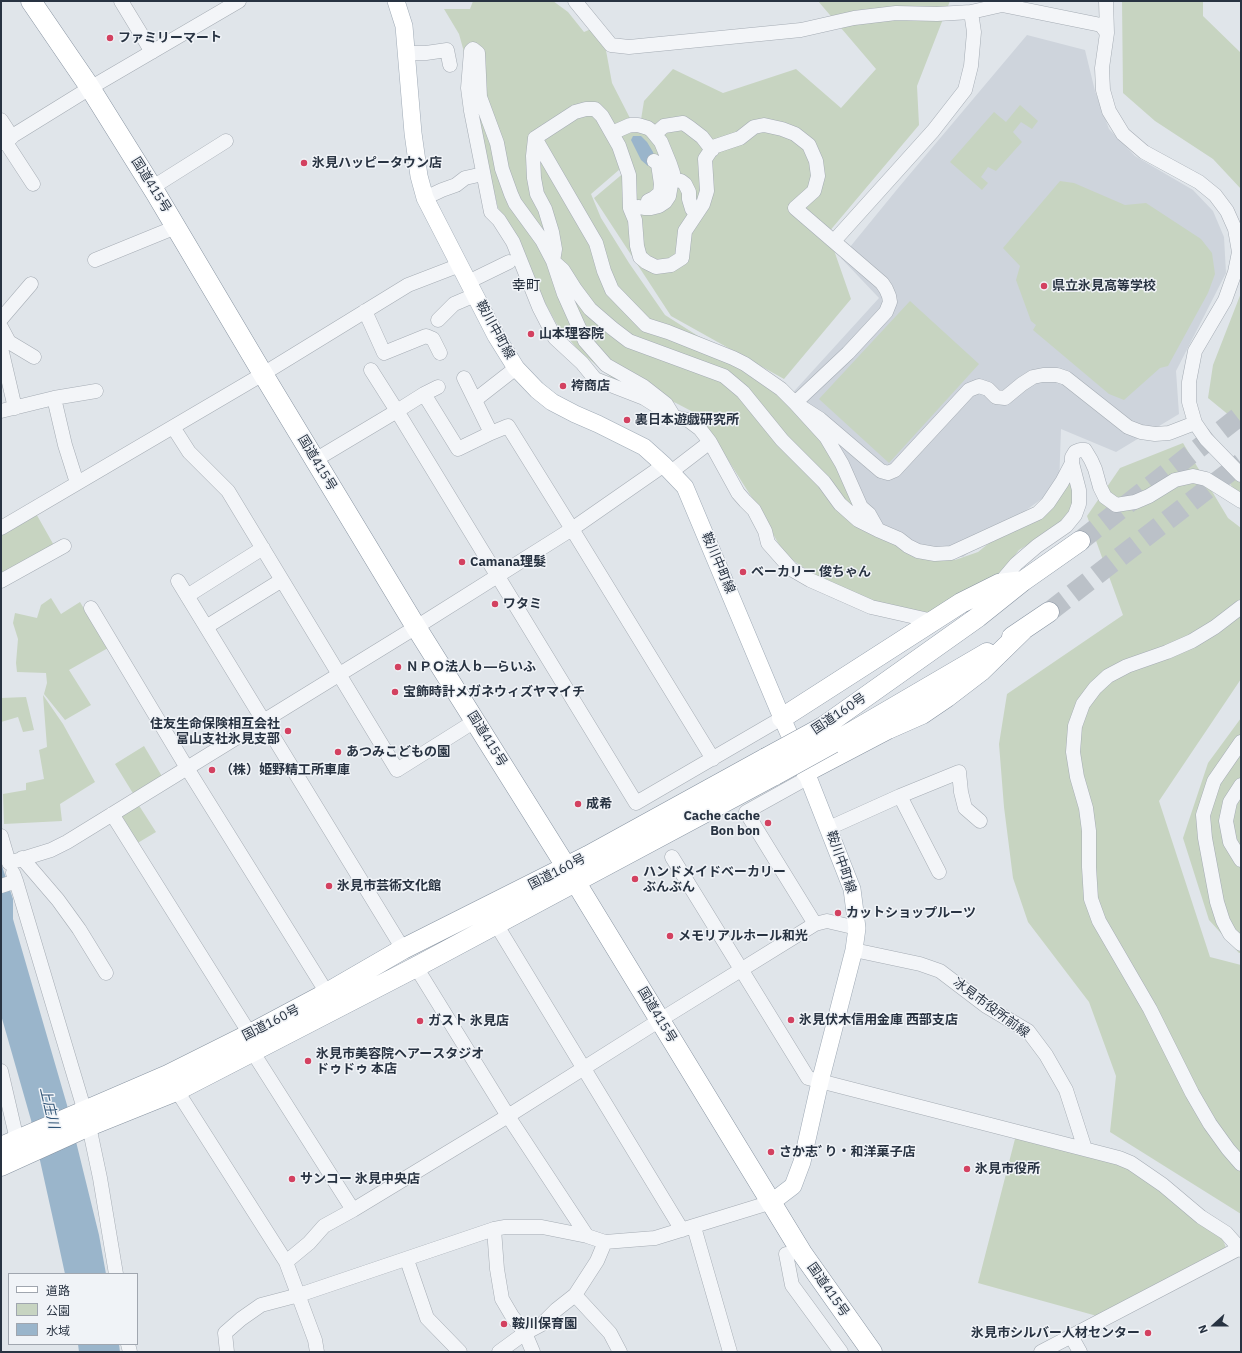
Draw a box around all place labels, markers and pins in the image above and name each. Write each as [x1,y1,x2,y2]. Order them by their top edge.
place label: ファミリーマート [118,30,222,46]
marker: ファミリーマート [105,33,115,43]
place label: 氷見ハッピータウン店 [312,155,442,171]
marker: 氷見ハッピータウン店 [299,158,309,168]
place label: 県立氷見高等学校 [1052,278,1156,294]
marker: 県立氷見高等学校 [1039,281,1049,291]
place label: 山本理容院 [539,326,604,342]
marker: 山本理容院 [526,329,536,339]
place label: 袴商店 [571,378,610,394]
marker: 袴商店 [558,381,568,391]
place label: 裏日本遊戯研究所 [635,412,739,428]
marker: 裏日本遊戯研究所 [622,415,632,425]
place label: Camana理髮 [470,554,546,570]
marker: Camana理髮 [457,557,467,567]
place label: ベーカリー 俊ちゃん [751,564,871,580]
marker: ベーカリー 俊ちゃん [738,567,748,577]
place label: ワタミ [503,596,542,612]
marker: ワタミ [490,599,500,609]
place label: ＮＰＯ法人ｂ―らいふ [406,659,536,675]
marker: ＮＰＯ法人ｂ―らいふ [393,662,403,672]
place label: 宝飾時計メガネウィズヤマイチ [403,684,585,700]
marker: 宝飾時計メガネウィズヤマイチ [390,687,400,697]
place label: 住友生命保険相互会社 富山支社氷見支部 [150,716,280,747]
marker: 住友生命保険相互会社 富山支社氷見支部 [283,726,293,736]
place label: あつみこどもの園 [346,744,450,760]
marker: あつみこどもの園 [333,747,343,757]
place label: （株）姫野精工所車庫 [220,762,350,778]
marker: （株）姫野精工所車庫 [207,765,217,775]
place label: 成希 [586,796,612,812]
marker: 成希 [573,799,583,809]
place label: Cache cache Bon bon [683,808,760,839]
marker: Cache cache Bon bon [763,818,773,828]
place label: ハンドメイドベーカリー ぶんぶん [643,864,786,895]
marker: ハンドメイドベーカリー ぶんぶん [630,874,640,884]
place label: 氷見市芸術文化館 [337,878,441,894]
marker: 氷見市芸術文化館 [324,881,334,891]
place label: カットショップルーツ [846,905,976,921]
marker: カットショップルーツ [833,908,843,918]
place label: メモリアルホール和光 [678,928,808,944]
marker: メモリアルホール和光 [665,931,675,941]
place label: 氷見伏木信用金庫 西部支店 [799,1012,958,1028]
place label: ガスト 氷見店 [428,1013,509,1029]
marker: 氷見伏木信用金庫 西部支店 [786,1015,796,1025]
marker: ガスト 氷見店 [415,1016,425,1026]
place label: 氷見市美容院ヘアースタジオ ドゥドゥ 本店 [316,1046,484,1077]
marker: 氷見市美容院ヘアースタジオ ドゥドゥ 本店 [303,1056,313,1066]
place label: さか志ﾞり・和洋菓子店 [779,1144,915,1160]
marker: さか志ﾞり・和洋菓子店 [766,1147,776,1157]
place label: 氷見市役所 [975,1161,1040,1177]
marker: 氷見市役所 [962,1164,972,1174]
place label: サンコー 氷見中央店 [300,1171,420,1187]
marker: サンコー 氷見中央店 [287,1174,297,1184]
place label: 鞍川保育園 [512,1316,577,1332]
marker: 鞍川保育園 [499,1319,509,1329]
place label: 氷見市シルバー人材センター [971,1325,1140,1341]
marker: 氷見市シルバー人材センター [1143,1328,1153,1338]

